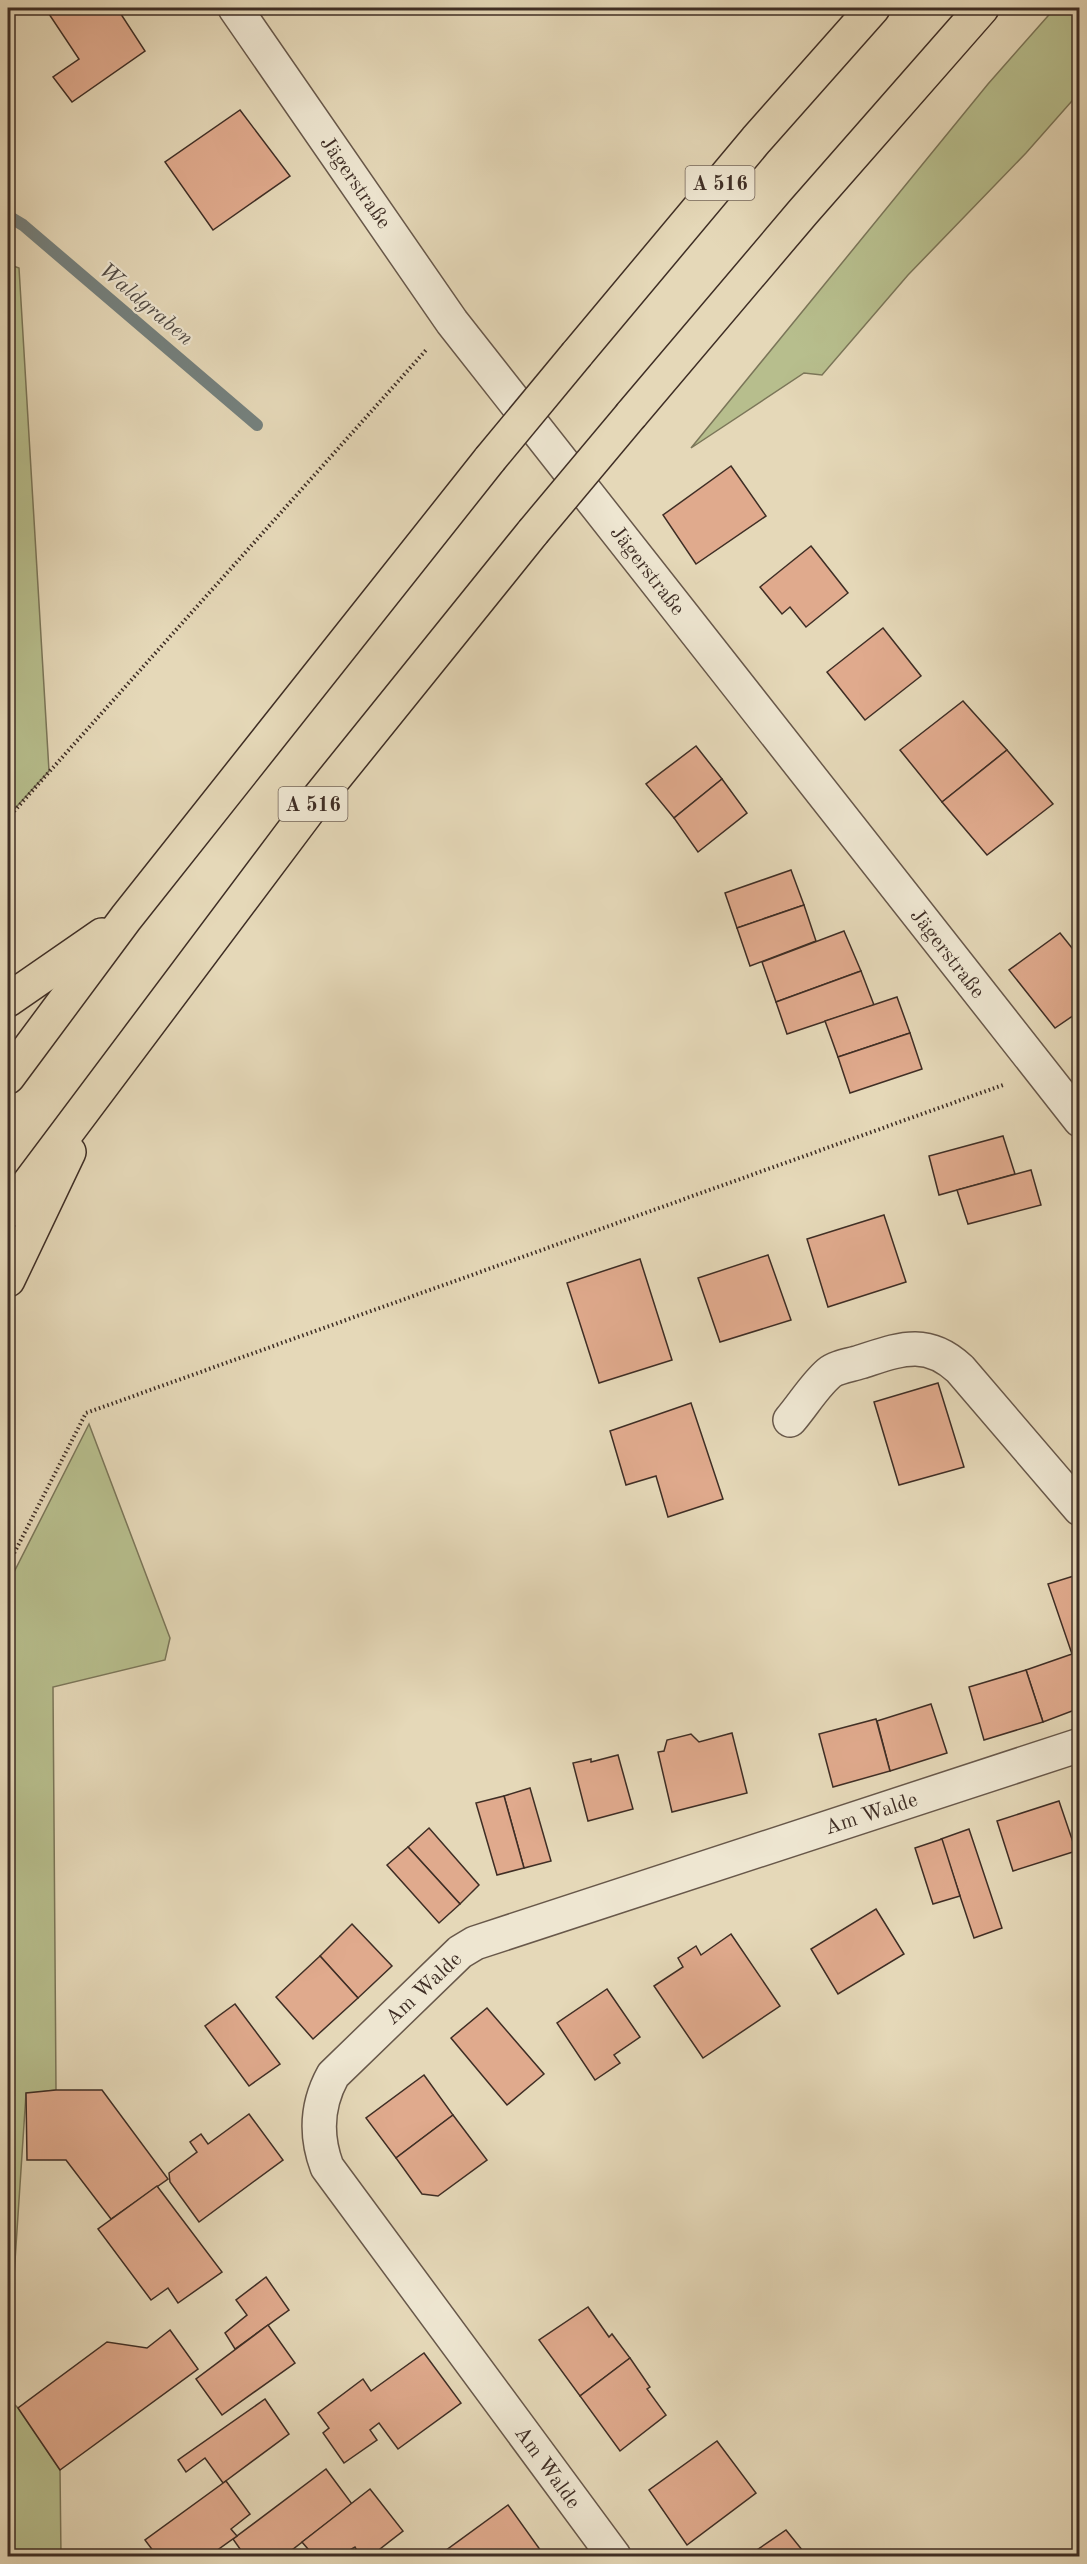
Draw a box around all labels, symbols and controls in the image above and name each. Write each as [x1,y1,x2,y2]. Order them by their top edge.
street label: Jägerstraße [315,133,394,233]
road number: A 516 [686,166,754,200]
water label: Waldgraben [94,259,197,350]
street label: Jägerstraße [605,522,688,620]
road number: A 516 [278,787,348,821]
street label: Jägerstraße [905,905,988,1003]
street label: Am Walde [823,1790,920,1839]
street label: Am Walde [382,1949,466,2030]
street label: Am Walde [510,2423,583,2513]

